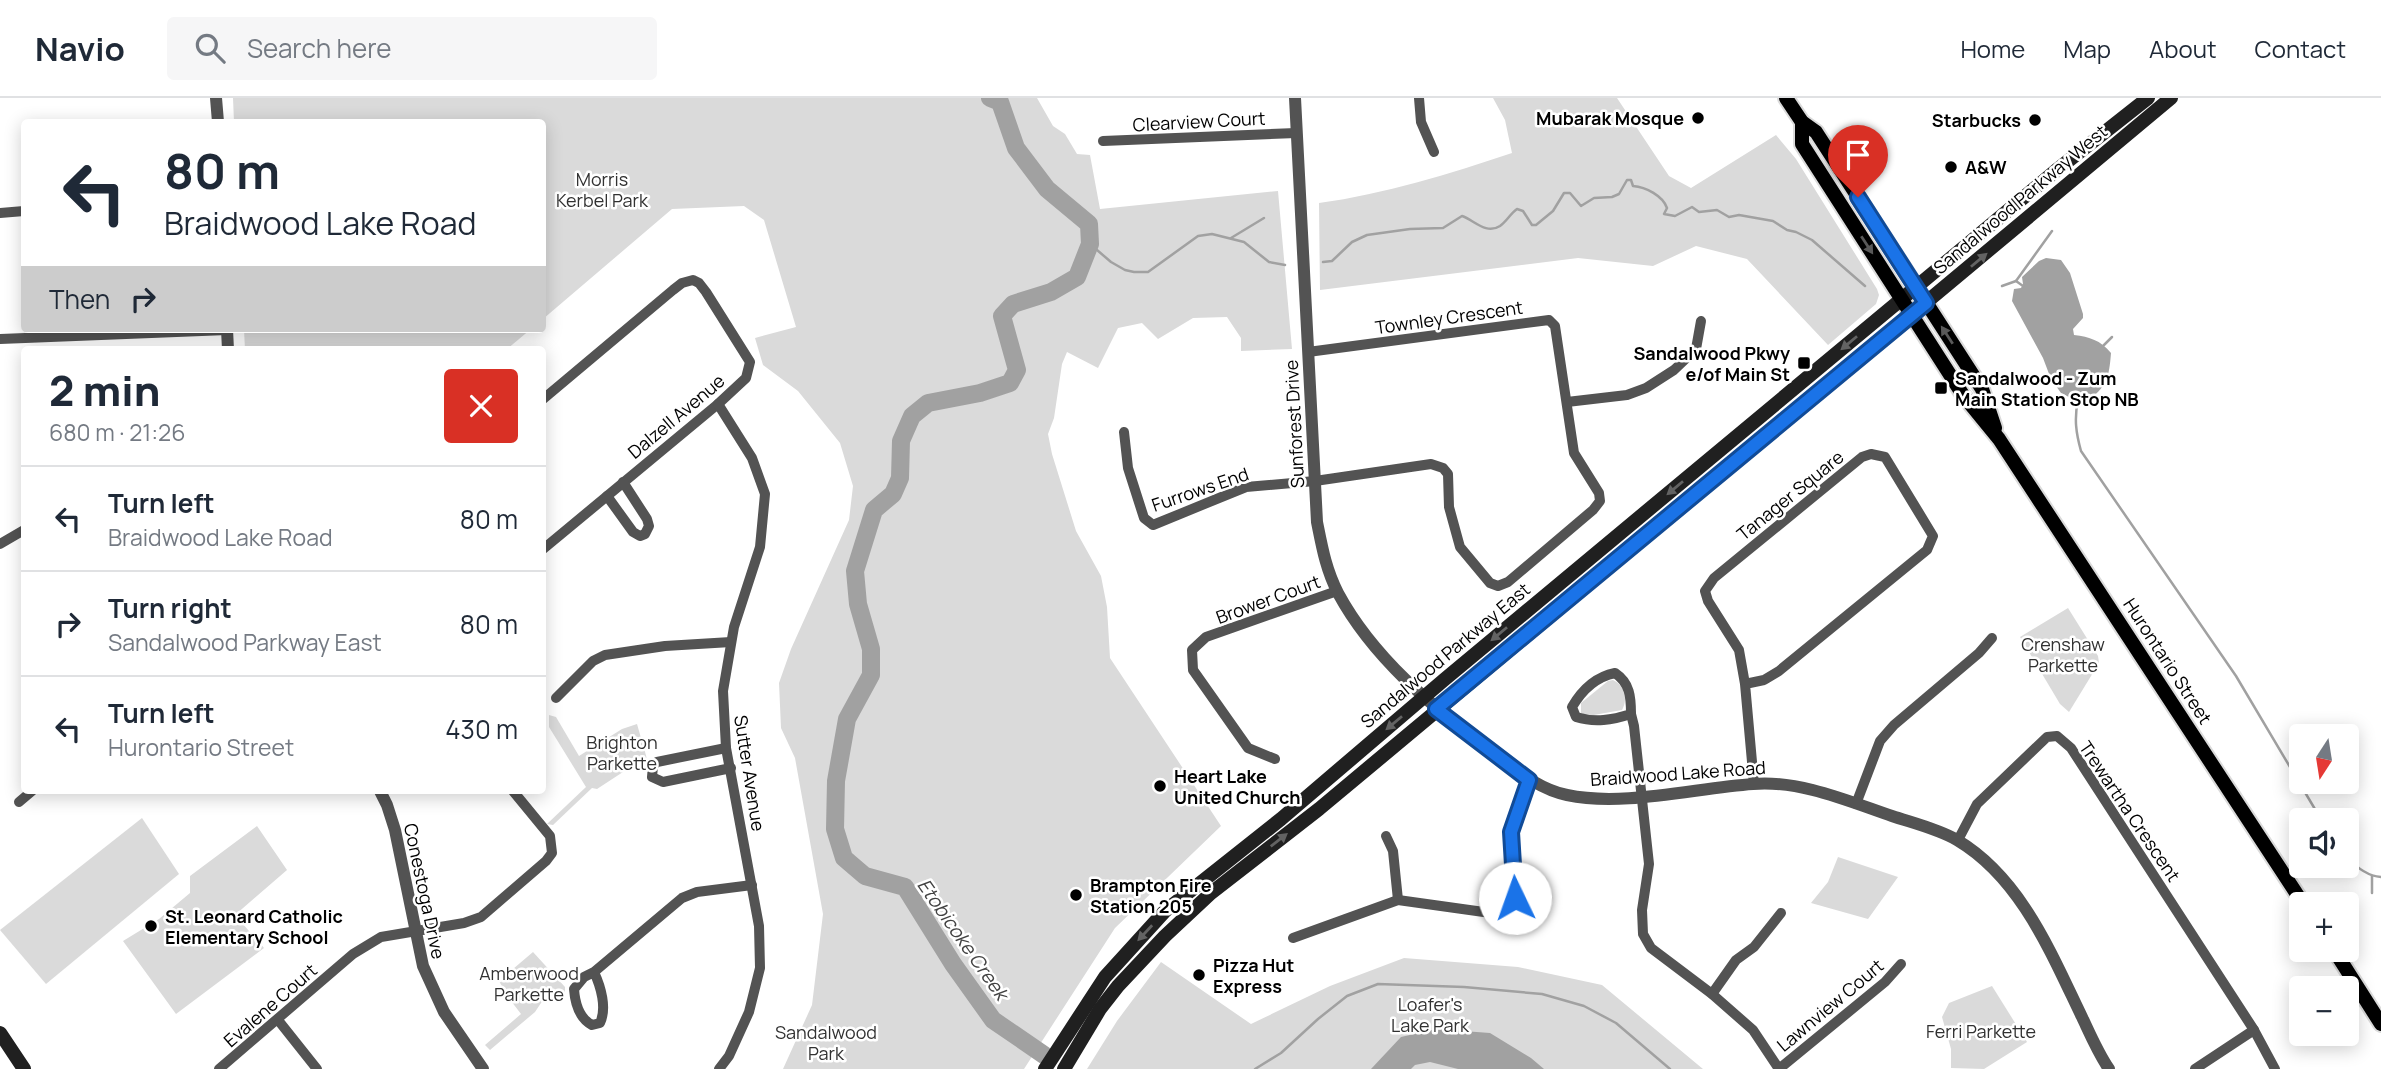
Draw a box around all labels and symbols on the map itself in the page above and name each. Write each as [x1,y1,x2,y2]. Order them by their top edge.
street label: Clearview Court [1132,106,1266,136]
place label: Mubarak Mosque [1536,106,1684,130]
place label: Starbucks [1932,108,2021,132]
marker: Mubarak Mosque [1690,110,1706,126]
marker: Starbucks [2027,112,2043,128]
street label: Sandalwood Parkway West [1928,119,2112,279]
pin [1828,125,1888,197]
place label: A&W [1965,155,2007,179]
marker: A&W [1943,159,1959,175]
park label: Morris Kerbel Park [556,167,649,212]
one-way arrow [1860,236,1874,254]
one-way arrow [1969,252,1987,267]
street label: Townley Crescent [1374,295,1524,339]
one-way arrow [1940,325,1953,345]
one-way arrow [1841,335,1858,350]
place label: Sandalwood Pkwy e/of Main St [1634,341,1790,386]
marker: Sandalwood Pkwy e/of Main St [1796,355,1812,371]
street label: Sunforest Drive [1279,359,1309,489]
place label: Sandalwood - Zum Main Station Stop NB [1955,366,2139,411]
street label: Dalzell Avenue [623,368,729,464]
marker: Sandalwood - Zum Main Station Stop NB [1933,380,1949,396]
street label: Tanager Square [1732,445,1848,545]
street label: Furrows End [1148,461,1252,517]
one-way arrow [1666,481,1684,496]
street label: Brower Court [1212,569,1324,629]
street label: Sandalwood Parkway East [1355,577,1535,733]
street label: Hurontario Street [2118,593,2218,729]
one-way arrow [1491,626,1509,641]
park label: Crenshaw Parkette [2021,632,2105,677]
street label: Sutter Avenue [729,713,771,833]
one-way arrow [1385,715,1402,730]
north arrow [2289,724,2359,794]
park label: Brighton Parkette [586,730,658,775]
street label: Trewartha Crescent [2074,736,2186,886]
street label: Braidwood Lake Road [1589,755,1767,791]
place label: Heart Lake United Church [1174,764,1301,809]
marker: Heart Lake United Church [1152,778,1168,794]
street label: Conestoga Drive [399,821,451,961]
one-way arrow [1270,834,1288,848]
position arrow [1478,861,1552,935]
water label: Etobicoke Creek [911,873,1016,1007]
place label: Brampton Fire Station 205 [1090,873,1212,918]
marker: Brampton Fire Station 205 [1068,887,1084,903]
place label: St. Leonard Catholic Elementary School [165,904,343,949]
marker: St. Leonard Catholic Elementary School [143,918,159,934]
one-way arrow [1136,924,1153,941]
place label: Pizza Hut Express [1213,953,1294,998]
street label: Lawnview Court [1772,953,1888,1057]
street label: Evalene Court [218,958,322,1052]
park label: Amberwood Parkette [479,961,579,1006]
marker: Pizza Hut Express [1191,967,1207,983]
park label: Loafer's Lake Park [1391,992,1470,1037]
park label: Ferri Parkette [1926,1019,2036,1043]
park label: Sandalwood Park [775,1020,877,1065]

